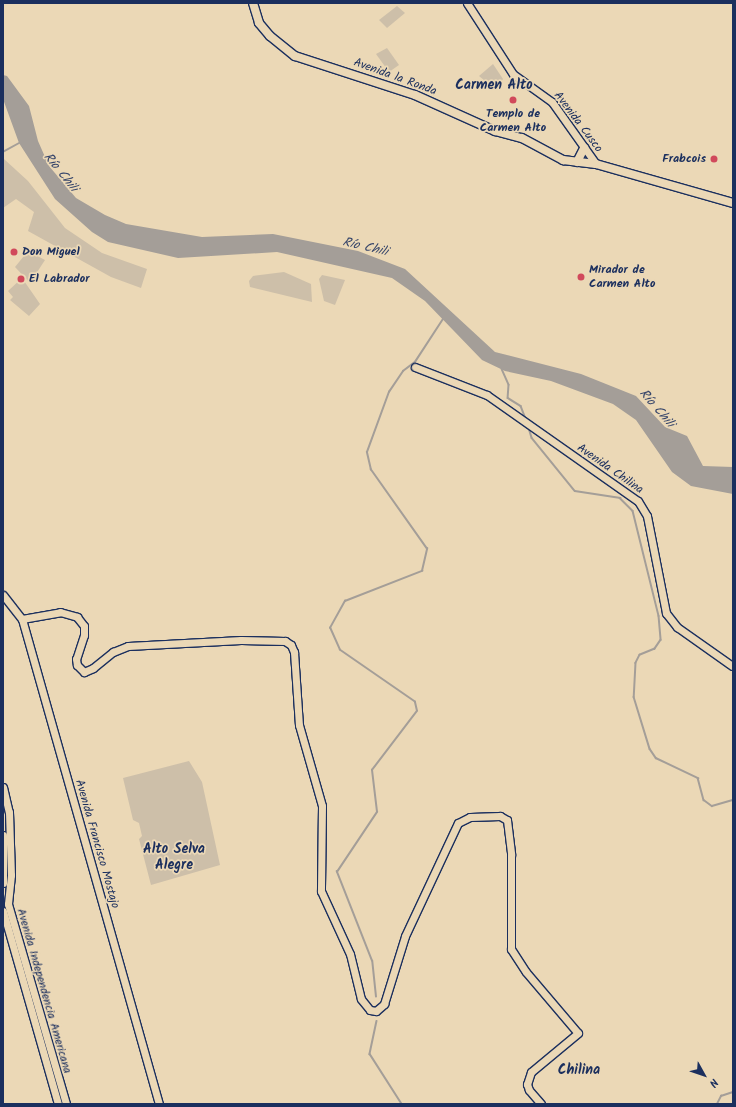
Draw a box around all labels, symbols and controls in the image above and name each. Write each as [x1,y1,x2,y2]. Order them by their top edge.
street label: Avenida la Ronda [352,55,438,99]
district label: Carmen Alto [455,77,533,93]
street label: Avenida Cusco [550,89,606,155]
marker: Templo de Carmen Alto [508,95,518,105]
place label: Templo de Carmen Alto [480,107,546,135]
water label: Río Chili [39,150,81,196]
place label: Frabcois [662,152,706,166]
marker: Frabcois [709,154,719,164]
water label: Río Chili [341,235,389,261]
place label: Don Miguel [22,245,80,259]
marker: Don Miguel [9,247,19,257]
place label: Mirador de Carmen Alto [589,263,655,291]
place label: El Labrador [29,272,90,286]
marker: Mirador de Carmen Alto [576,272,586,282]
marker: El Labrador [16,274,26,284]
water label: Río Chili [635,387,677,431]
street label: Avenida Chilina [574,441,646,497]
street label: Avenida Francisco Mostajo [72,778,122,910]
district label: Alto Selva Alegre [143,841,205,874]
street label: Avenida Independencia Americana [14,907,74,1075]
north arrow [684,1055,724,1095]
district label: Chilina [558,1062,600,1078]
text: N [704,1074,722,1091]

